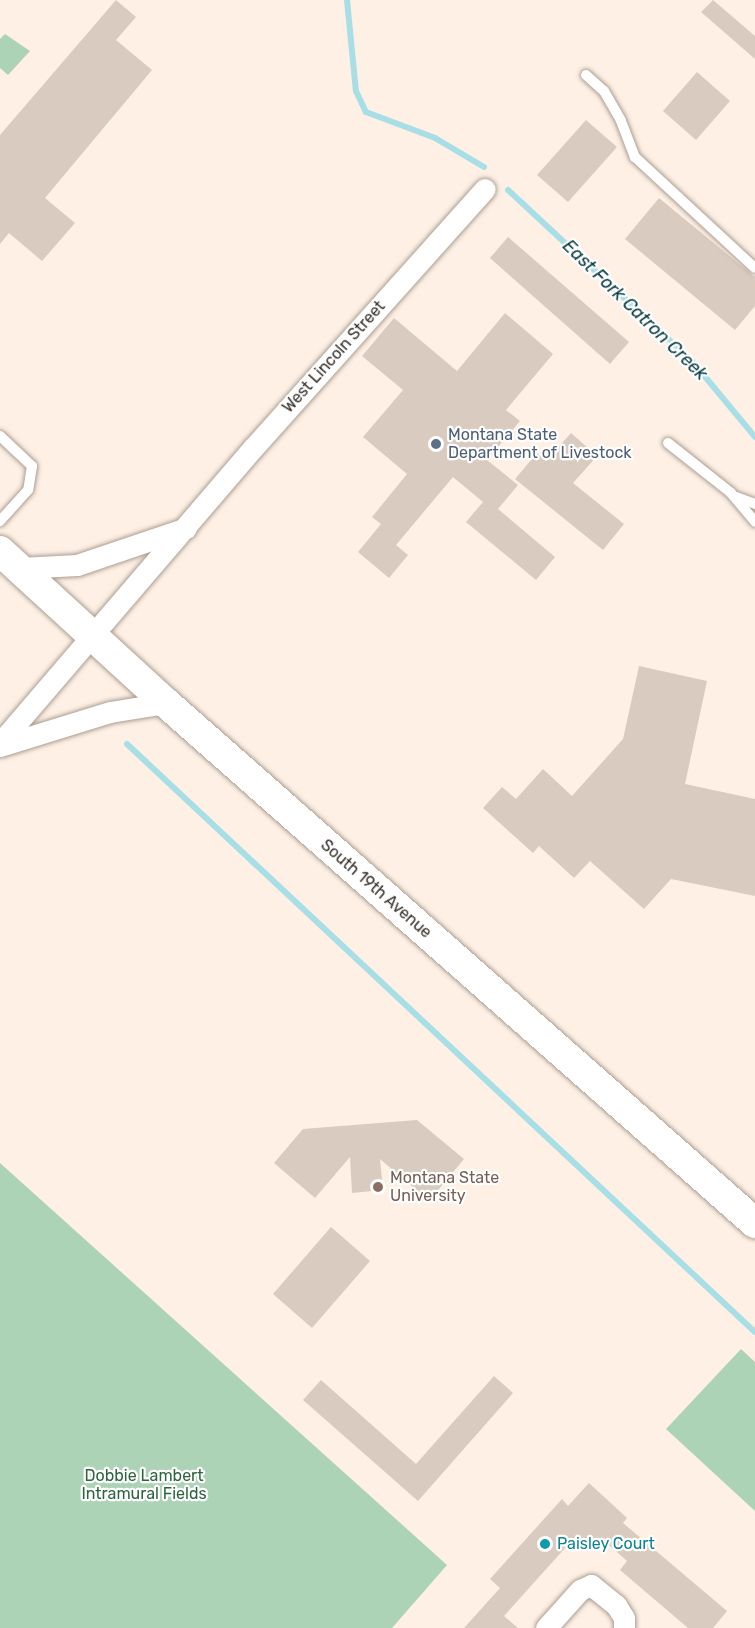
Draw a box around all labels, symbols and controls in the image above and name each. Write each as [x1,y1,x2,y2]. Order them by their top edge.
water label: East Fork Catron Creek [558,235,712,385]
street label: West Lincoln Street [279,297,389,417]
place label: Montana State Department of Livestock [448,425,632,463]
marker: Montana State Department of Livestock [429,437,443,451]
street label: South 19th Avenue [317,836,435,942]
place label: Montana State University [390,1168,499,1206]
marker: Montana State University [371,1180,385,1194]
park label: Dobbie Lambert Intramural Fields [81,1466,207,1504]
place label: Paisley Court [557,1534,655,1554]
marker: Paisley Court [538,1537,552,1551]

